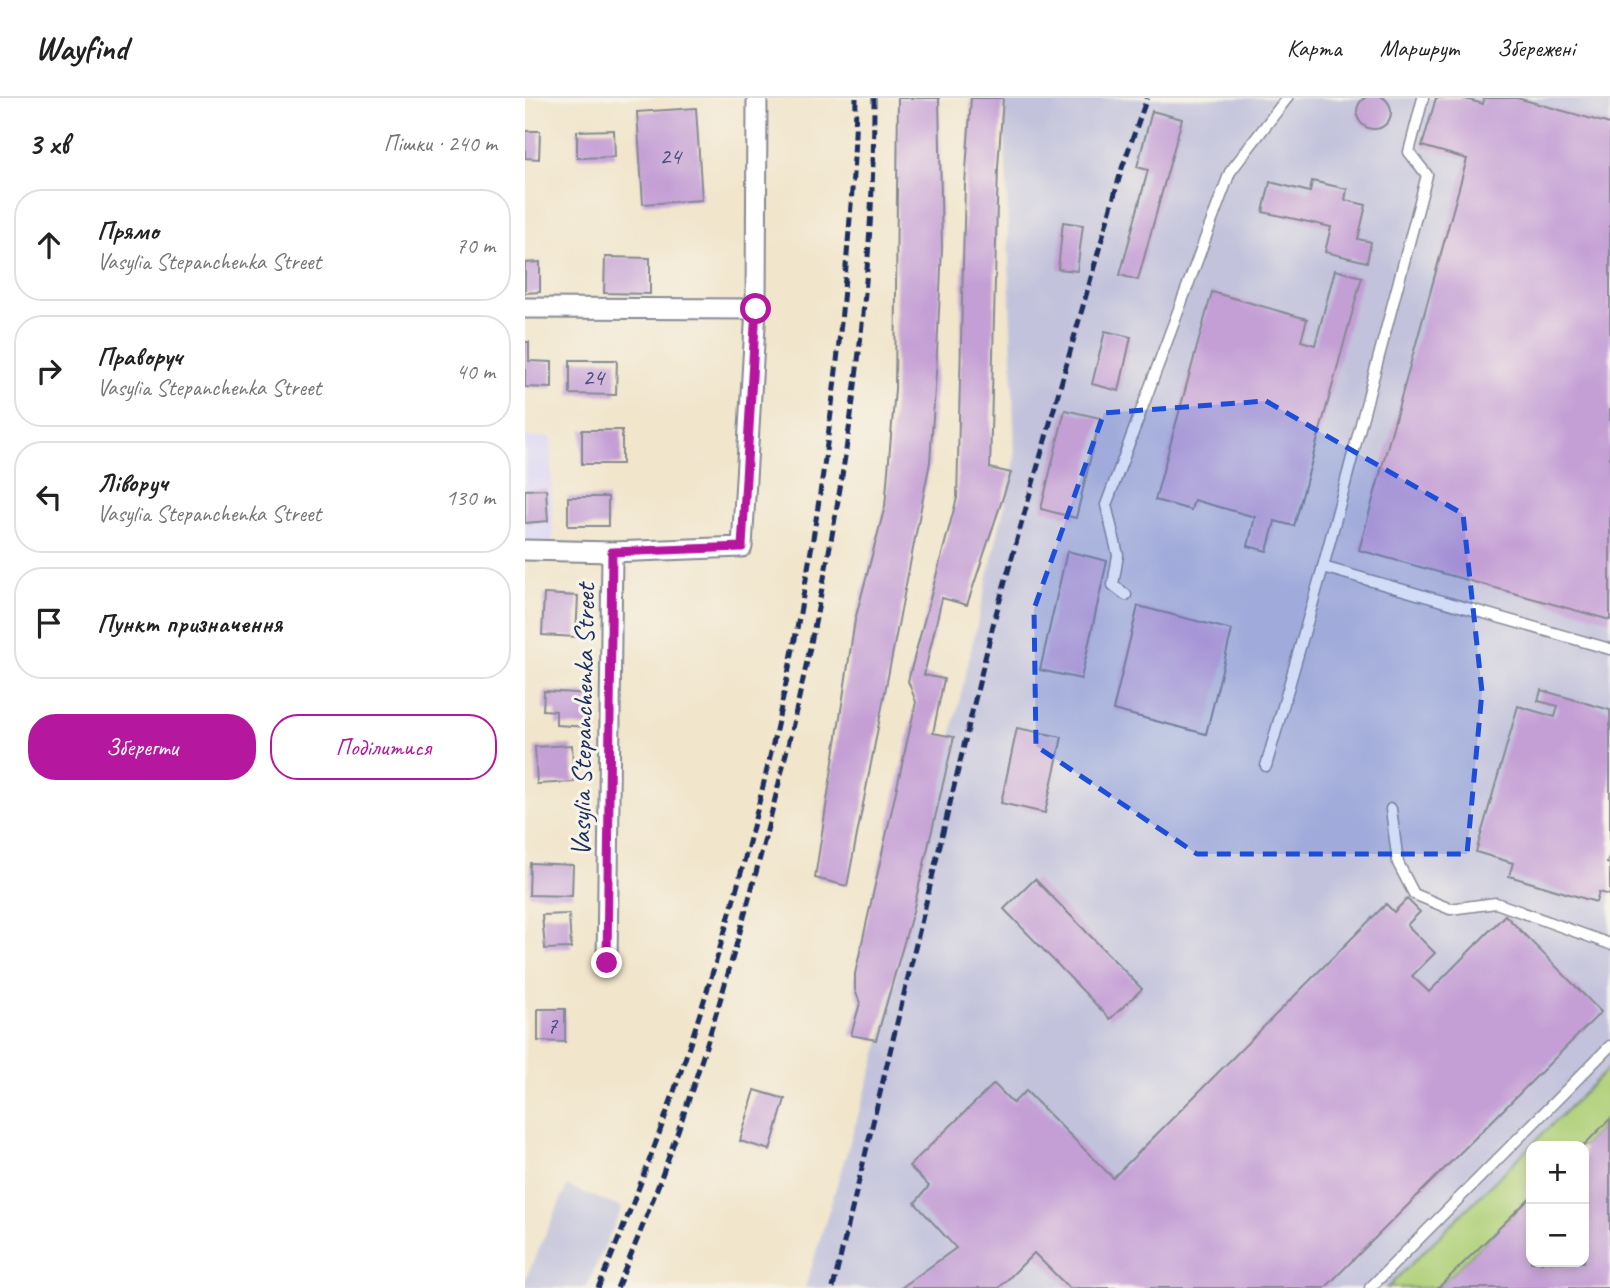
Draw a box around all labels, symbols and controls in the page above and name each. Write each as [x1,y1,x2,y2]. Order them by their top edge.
text: Wayfind [35,27,128,69]
text: Карта [1287,33,1342,63]
text: Маршрут [1380,33,1459,63]
text: Збережені [1497,33,1575,63]
text: 3 хв [28,125,69,163]
text: Пішки · 240 m [383,129,497,158]
house number: 24 [659,141,683,171]
text: Прямо [97,214,159,247]
icon: ahead [30,226,68,264]
text: 70 m [456,231,495,260]
text: Vasylia Stepanchenka Street [97,247,321,276]
route start [740,293,771,324]
text: Праворуч [97,340,182,373]
icon: right [30,352,68,390]
text: 40 m [456,357,495,386]
house number: 24 [582,362,606,392]
text: Vasylia Stepanchenka Street [97,373,321,402]
text: Ліворуч [97,466,168,499]
icon: left [30,478,68,516]
text: 130 m [446,483,495,512]
text: Vasylia Stepanchenka Street [97,499,321,528]
street label: Vasylia Stepanchenka Street [563,581,602,857]
icon: arrive [30,604,68,642]
text: Пункт призначення [97,607,282,640]
button: Зберегти [28,714,256,780]
button: Поділитися [270,714,497,780]
route end [591,947,622,978]
house number: 7 [547,1010,559,1040]
map controls [1526,1141,1589,1267]
button: + [1526,1141,1589,1204]
button: − [1526,1204,1589,1267]

